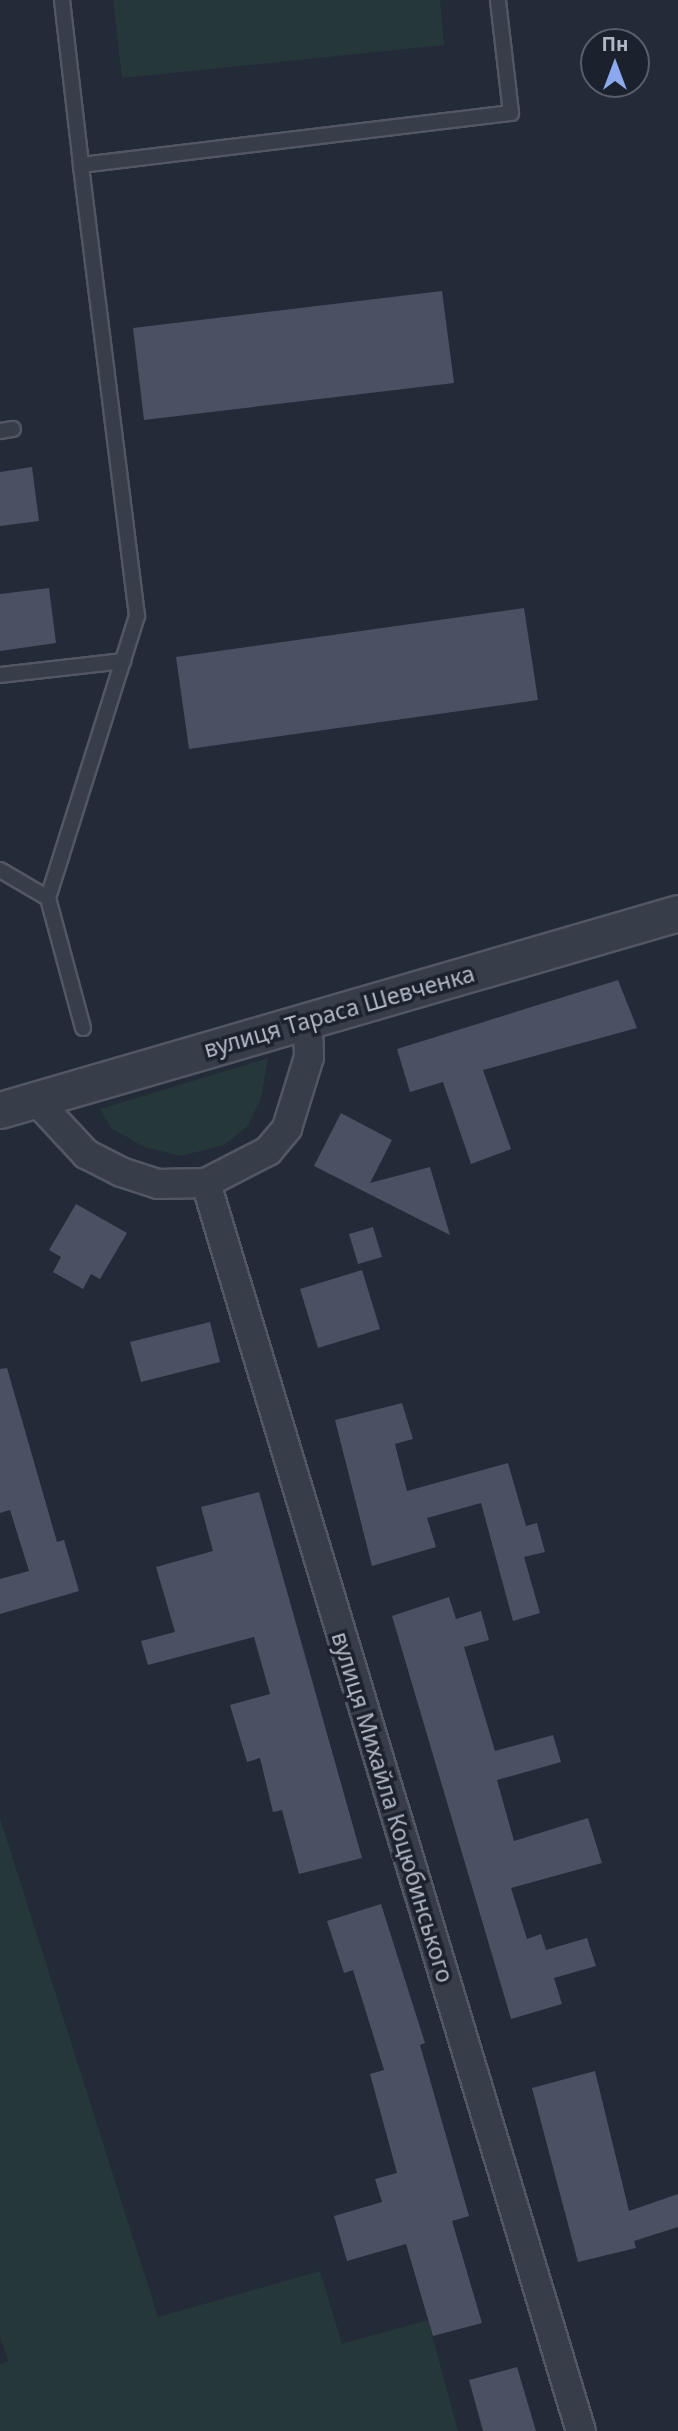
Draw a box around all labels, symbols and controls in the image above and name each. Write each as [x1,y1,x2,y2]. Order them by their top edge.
north arrow [580,28,650,98]
text: Пн [602,31,628,57]
street label: вулиця Тараса Шевченка [200,959,478,1063]
street label: вулиця Михайла Коцюбинського [326,1628,460,1986]

